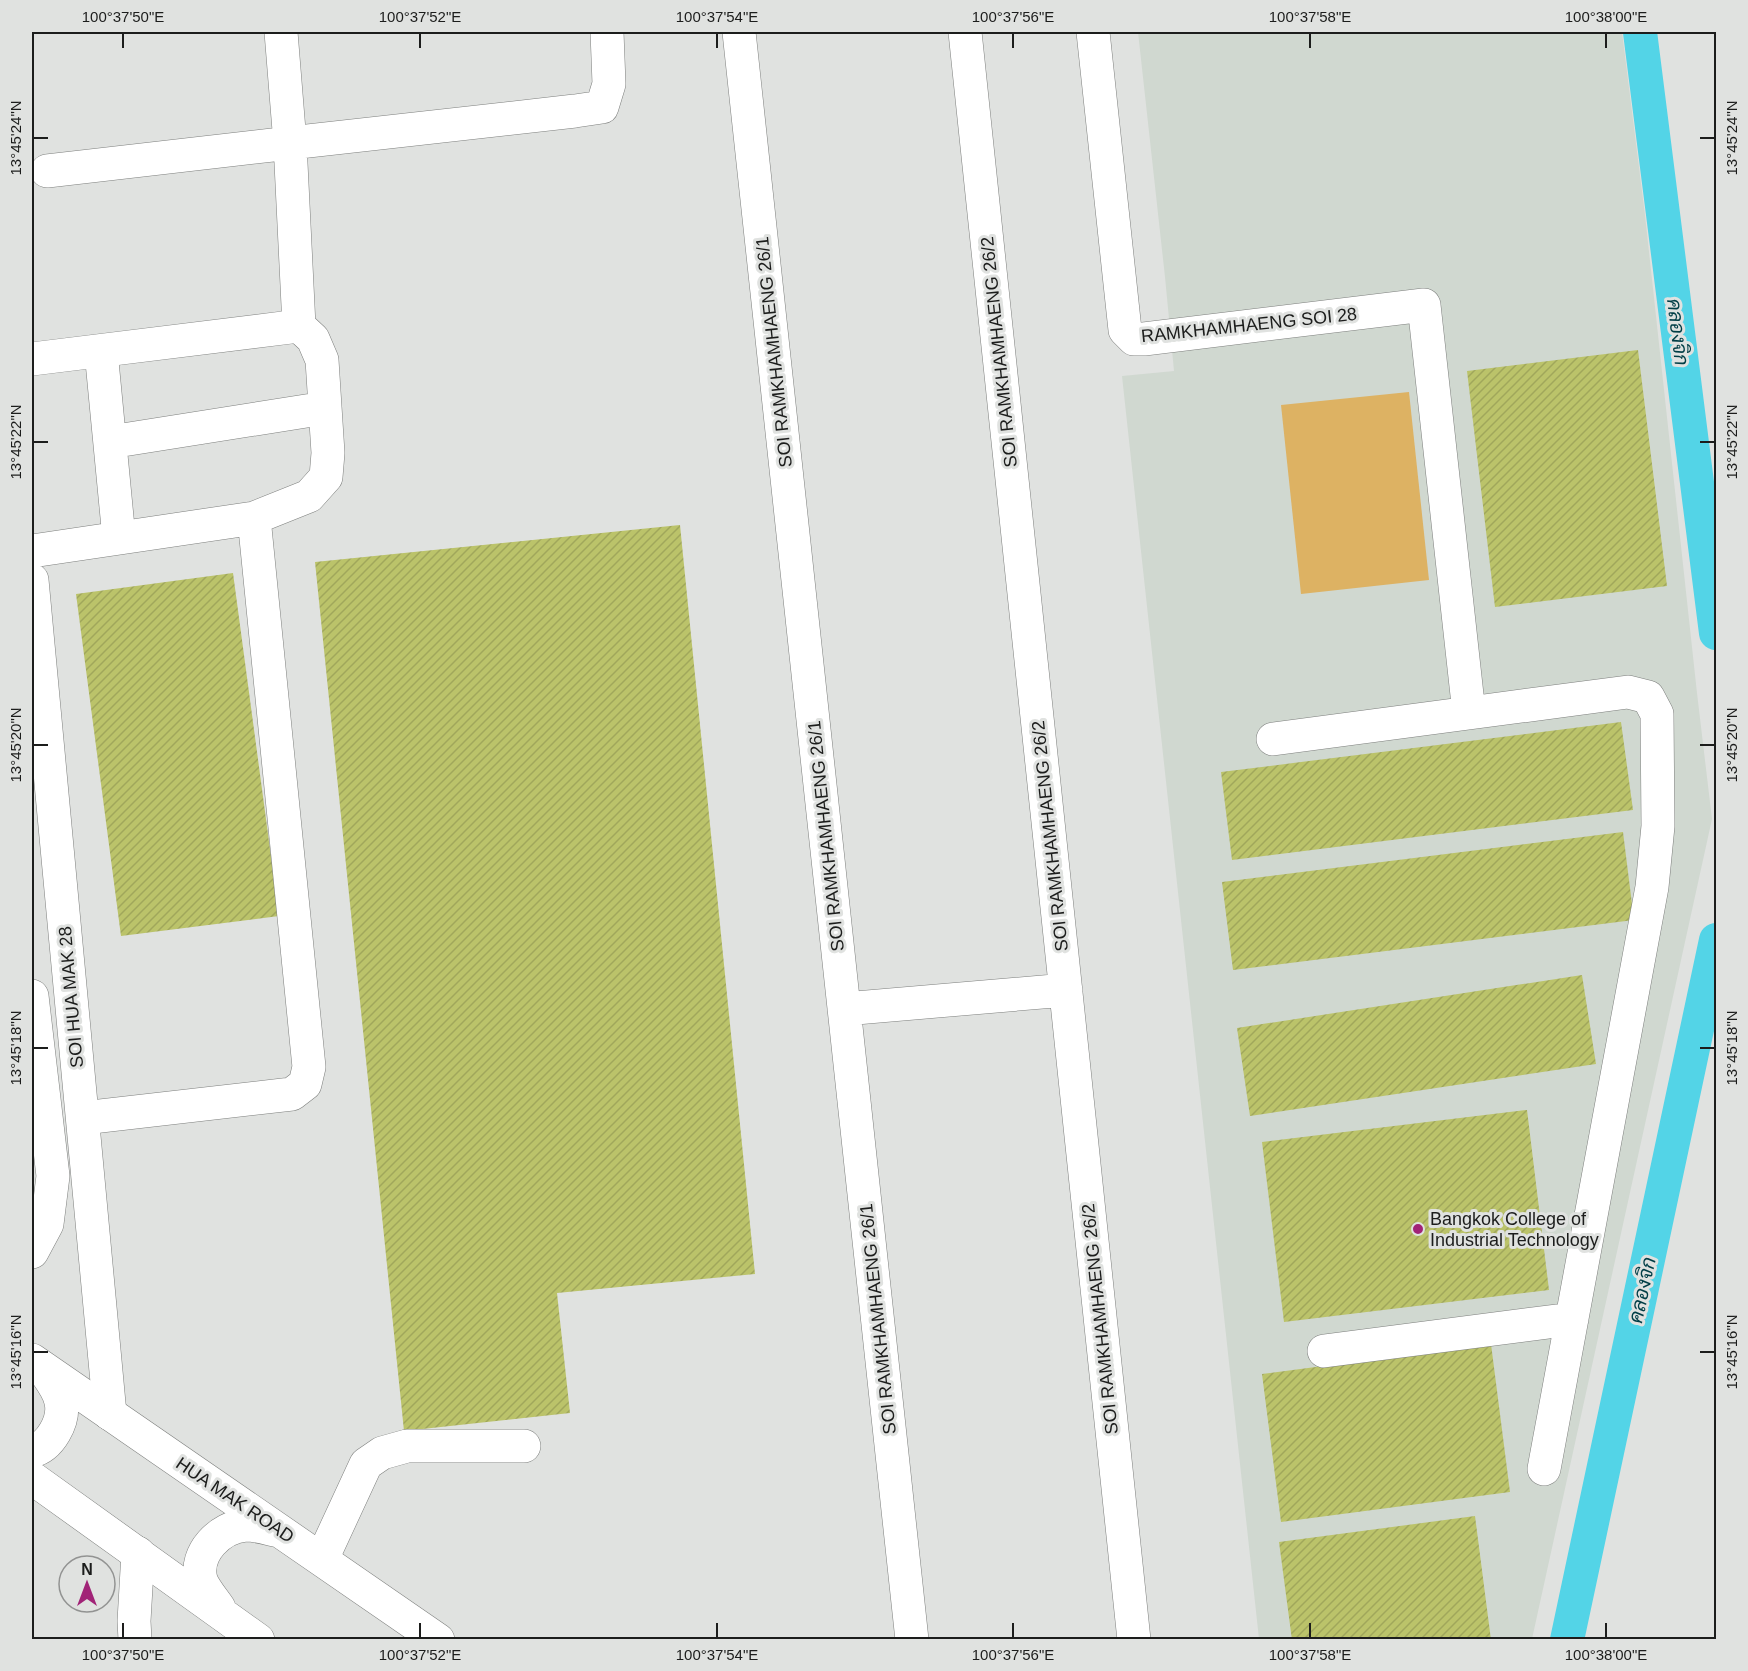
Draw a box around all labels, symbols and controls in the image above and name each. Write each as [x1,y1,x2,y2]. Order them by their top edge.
text: 100°37'50"E [82,8,164,25]
text: 100°37'52"E [379,8,461,25]
text: 100°37'54"E [676,8,758,25]
text: 100°37'56"E [972,8,1054,25]
text: 100°37'58"E [1269,8,1351,25]
text: 100°38'00"E [1565,8,1647,25]
text: 13°45'24"N [7,100,24,176]
text: 13°45'24"N [1723,100,1740,176]
street label: SOI RAMKHAMHAENG 26/1 [752,236,796,468]
street label: SOI RAMKHAMHAENG 26/2 [977,236,1021,468]
water label: คลองจิก [1663,297,1694,367]
street label: RAMKHAMHAENG SOI 28 [1140,304,1358,346]
text: 13°45'22"N [7,404,24,480]
text: 13°45'22"N [1723,404,1740,480]
text: 13°45'20"N [7,707,24,783]
text: 13°45'20"N [1723,707,1740,783]
street label: SOI RAMKHAMHAENG 26/1 [804,720,848,952]
street label: SOI RAMKHAMHAENG 26/2 [1028,720,1072,952]
street label: SOI HUA MAK 28 [55,925,87,1069]
text: 13°45'18"N [7,1010,24,1086]
text: 13°45'18"N [1723,1010,1740,1086]
street label: SOI RAMKHAMHAENG 26/1 [856,1203,900,1435]
street label: SOI RAMKHAMHAENG 26/2 [1078,1203,1122,1435]
place label: Bangkok College of Industrial Technology [1430,1209,1599,1250]
marker: Bangkok College of Industrial Technology [1411,1222,1425,1236]
water label: คลองจิก [1623,1255,1660,1325]
text: 13°45'16"N [7,1314,24,1390]
text: 13°45'16"N [1723,1314,1740,1390]
street label: HUA MAK ROAD [172,1453,298,1547]
north arrow [57,1554,117,1614]
text: N [81,1561,93,1578]
text: 100°37'50"E [82,1646,164,1663]
text: 100°37'52"E [379,1646,461,1663]
text: 100°37'54"E [676,1646,758,1663]
text: 100°37'56"E [972,1646,1054,1663]
text: 100°37'58"E [1269,1646,1351,1663]
text: 100°38'00"E [1565,1646,1647,1663]

